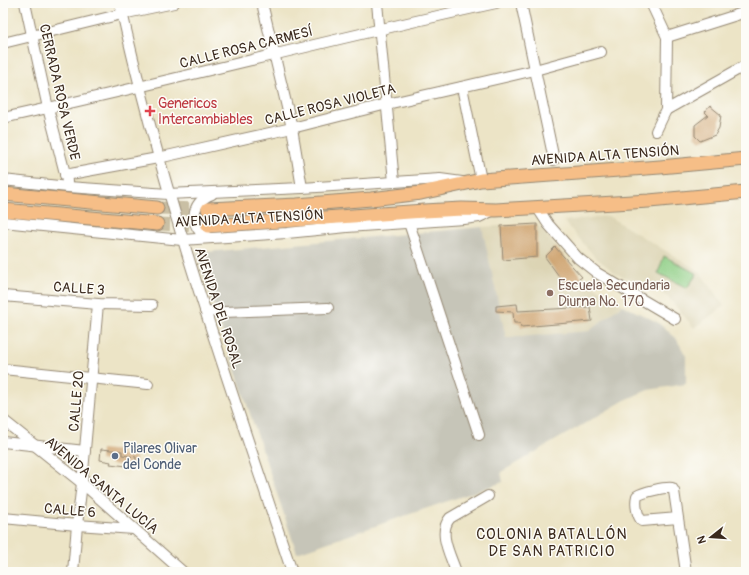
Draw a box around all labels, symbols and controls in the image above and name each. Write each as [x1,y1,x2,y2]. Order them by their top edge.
street label: CERRADA ROSA VERDE [36,22,83,162]
street label: CALLE ROSA CARMESÍ [178,22,314,72]
street label: CALLE ROSA VIOLETA [263,80,397,129]
place label: Genericos Intercambiables [158,95,253,128]
marker: Genericos Intercambiables [145,106,155,116]
street label: AVENIDA ALTA TENSIÓN [530,141,680,169]
street label: AVENIDA ALTA TENSIÓN [174,205,324,231]
street label: AVENIDA DEL ROSAL [191,245,246,371]
place label: Escuela Secundaria Diurna No. 170 [558,277,670,310]
street label: CALLE 3 [53,278,106,299]
marker: Escuela Secundaria Diurna No. 170 [545,288,555,298]
street label: CALLE 20 [65,370,88,432]
street label: AVENIDA SANTA LUCÍA [42,432,162,538]
place label: Pilares Olivar del Conde [123,440,197,473]
marker: Pilares Olivar del Conde [110,451,120,461]
street label: CALLE 6 [43,500,97,521]
north arrow [691,517,731,557]
district label: COLONIA BATALLÓN DE SAN PATRICIO [476,525,628,561]
text: N [694,534,709,545]

